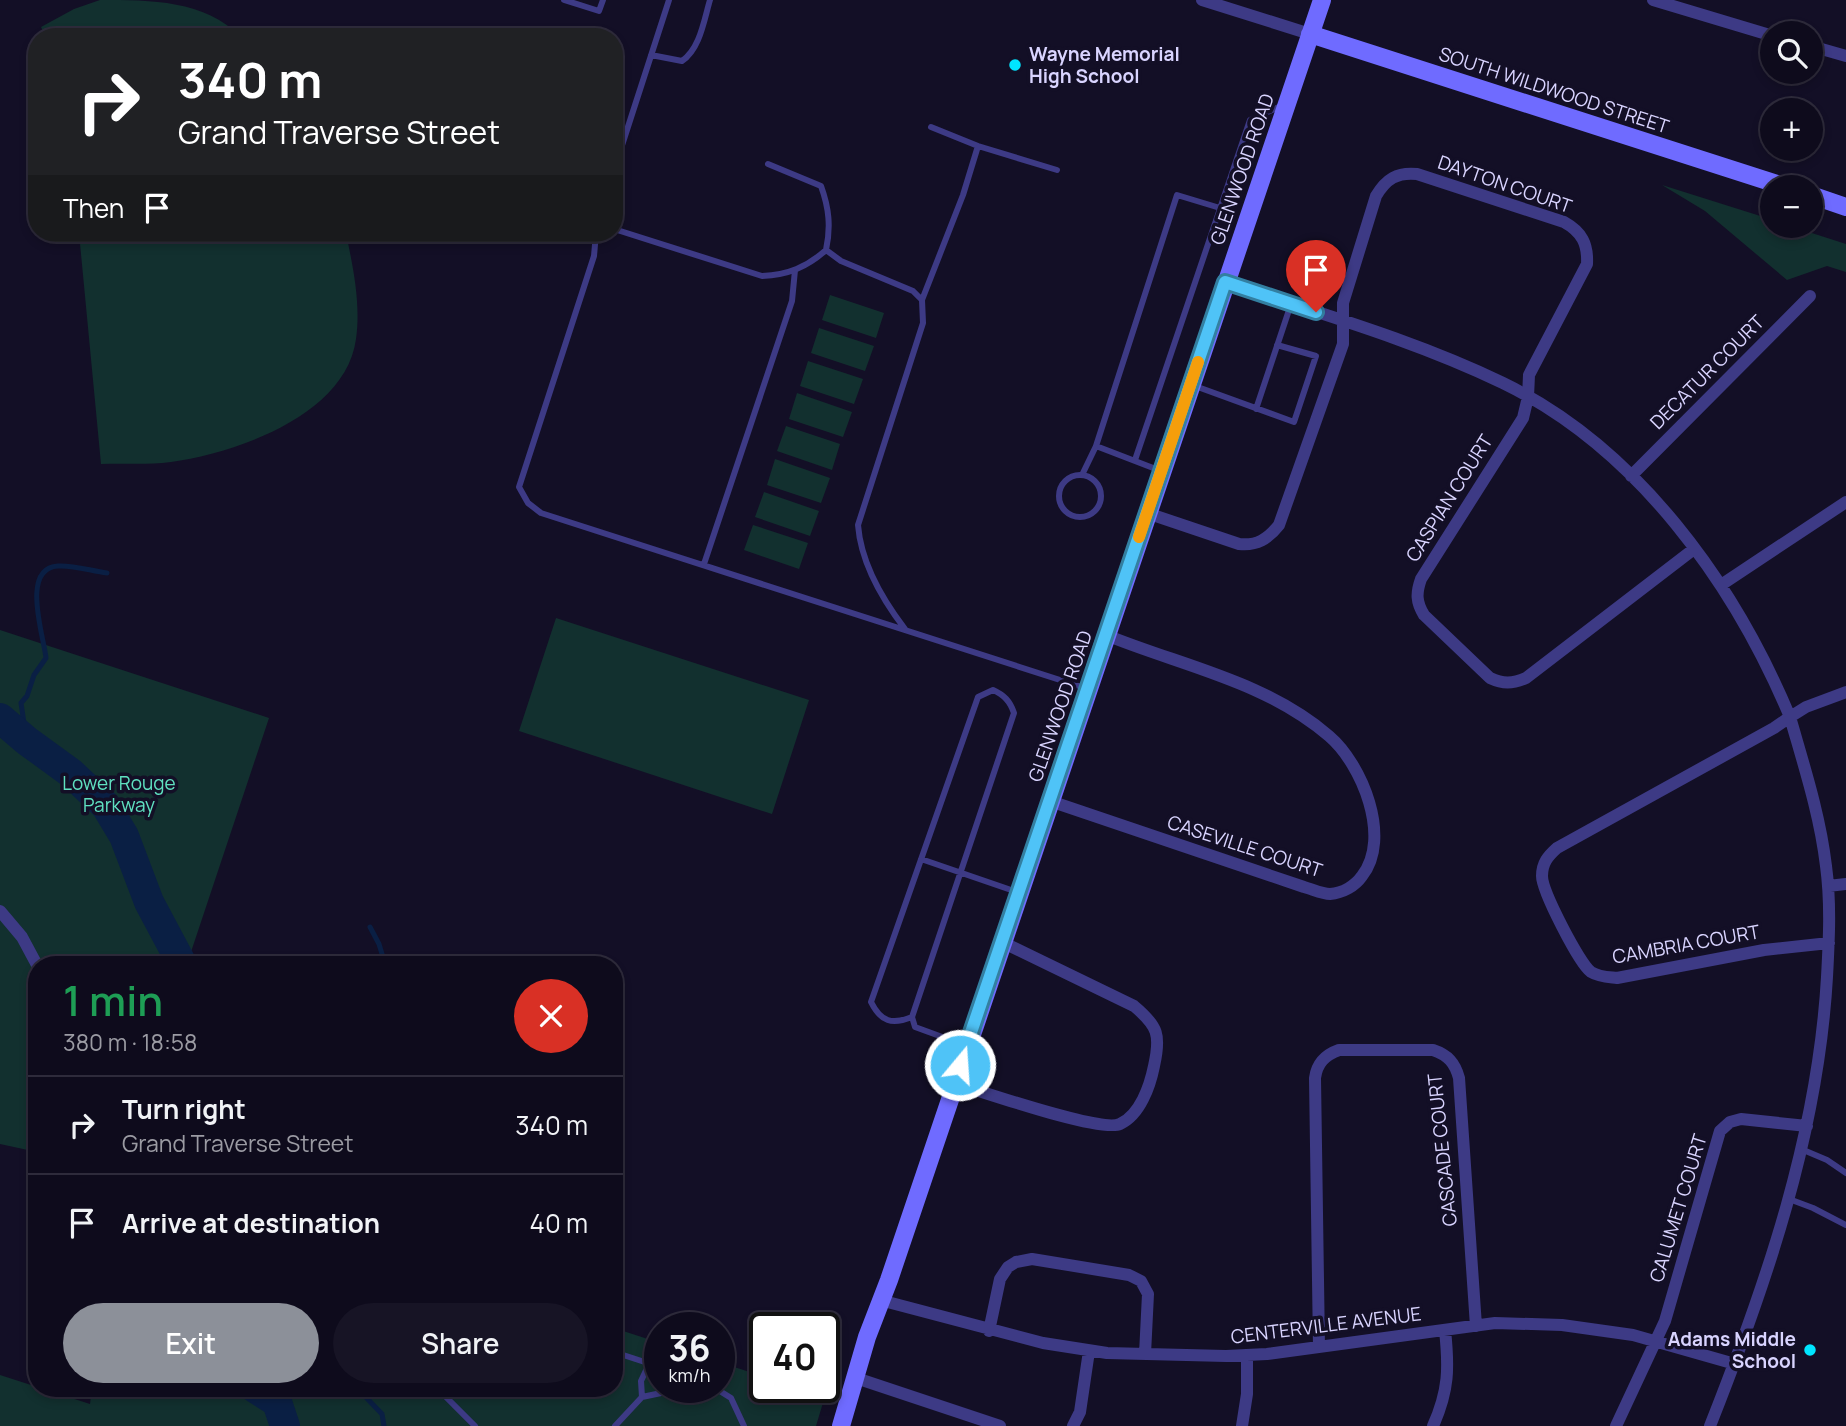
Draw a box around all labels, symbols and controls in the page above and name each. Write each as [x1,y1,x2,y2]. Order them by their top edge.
map controls [1760,21,1823,238]
button: search [1760,21,1823,84]
street label: SOUTH WILDWOOD STREET [1436,40,1673,140]
place label: Wayne Memorial High School [1029,41,1180,89]
text: 340 m [178,46,322,113]
icon: right [63,56,154,147]
marker: Wayne Memorial High School [1007,57,1023,73]
street label: GLENWOOD ROAD [1204,90,1280,248]
button: + [1760,98,1823,161]
text: Grand Traverse Street [178,110,500,154]
street label: DAYTON COURT [1434,149,1576,219]
button: − [1760,175,1823,238]
icon: arrive [138,189,176,227]
text: Then [63,190,124,226]
pin [1286,240,1346,312]
icon: arrive [1297,251,1335,289]
street label: DECATUR COURT [1644,309,1770,435]
street label: CASPIAN COURT [1399,429,1499,567]
street label: GLENWOOD ROAD [1022,627,1098,785]
park label: Lower Rouge Parkway [62,770,176,818]
street label: CASEVILLE COURT [1164,809,1326,883]
street label: CAMBRIA COURT [1610,918,1762,970]
text: 1 min [63,971,163,1029]
button: close [514,979,588,1053]
text: 380 m · 18:58 [63,1026,197,1058]
position arrow [923,1028,997,1102]
street label: CASCADE COURT [1421,1072,1463,1228]
text: Turn right [122,1091,246,1127]
icon: right [63,1106,101,1144]
text: 340 m [515,1107,588,1143]
text: Grand Traverse Street [122,1127,354,1159]
street label: CALUMET COURT [1643,1130,1713,1285]
icon: arrive [63,1204,101,1242]
text: Arrive at destination [122,1205,380,1241]
text: 40 m [530,1205,588,1241]
street label: CENTERVILLE AVENUE [1229,1300,1423,1350]
button: Exit [63,1303,319,1383]
button: Share [333,1303,588,1383]
speed limit sign: 40 [749,1312,840,1403]
text: 36 [668,1324,711,1372]
place label: Adams Middle School [1668,1326,1796,1374]
marker: Adams Middle School [1802,1342,1818,1358]
text: km/h [669,1363,710,1387]

